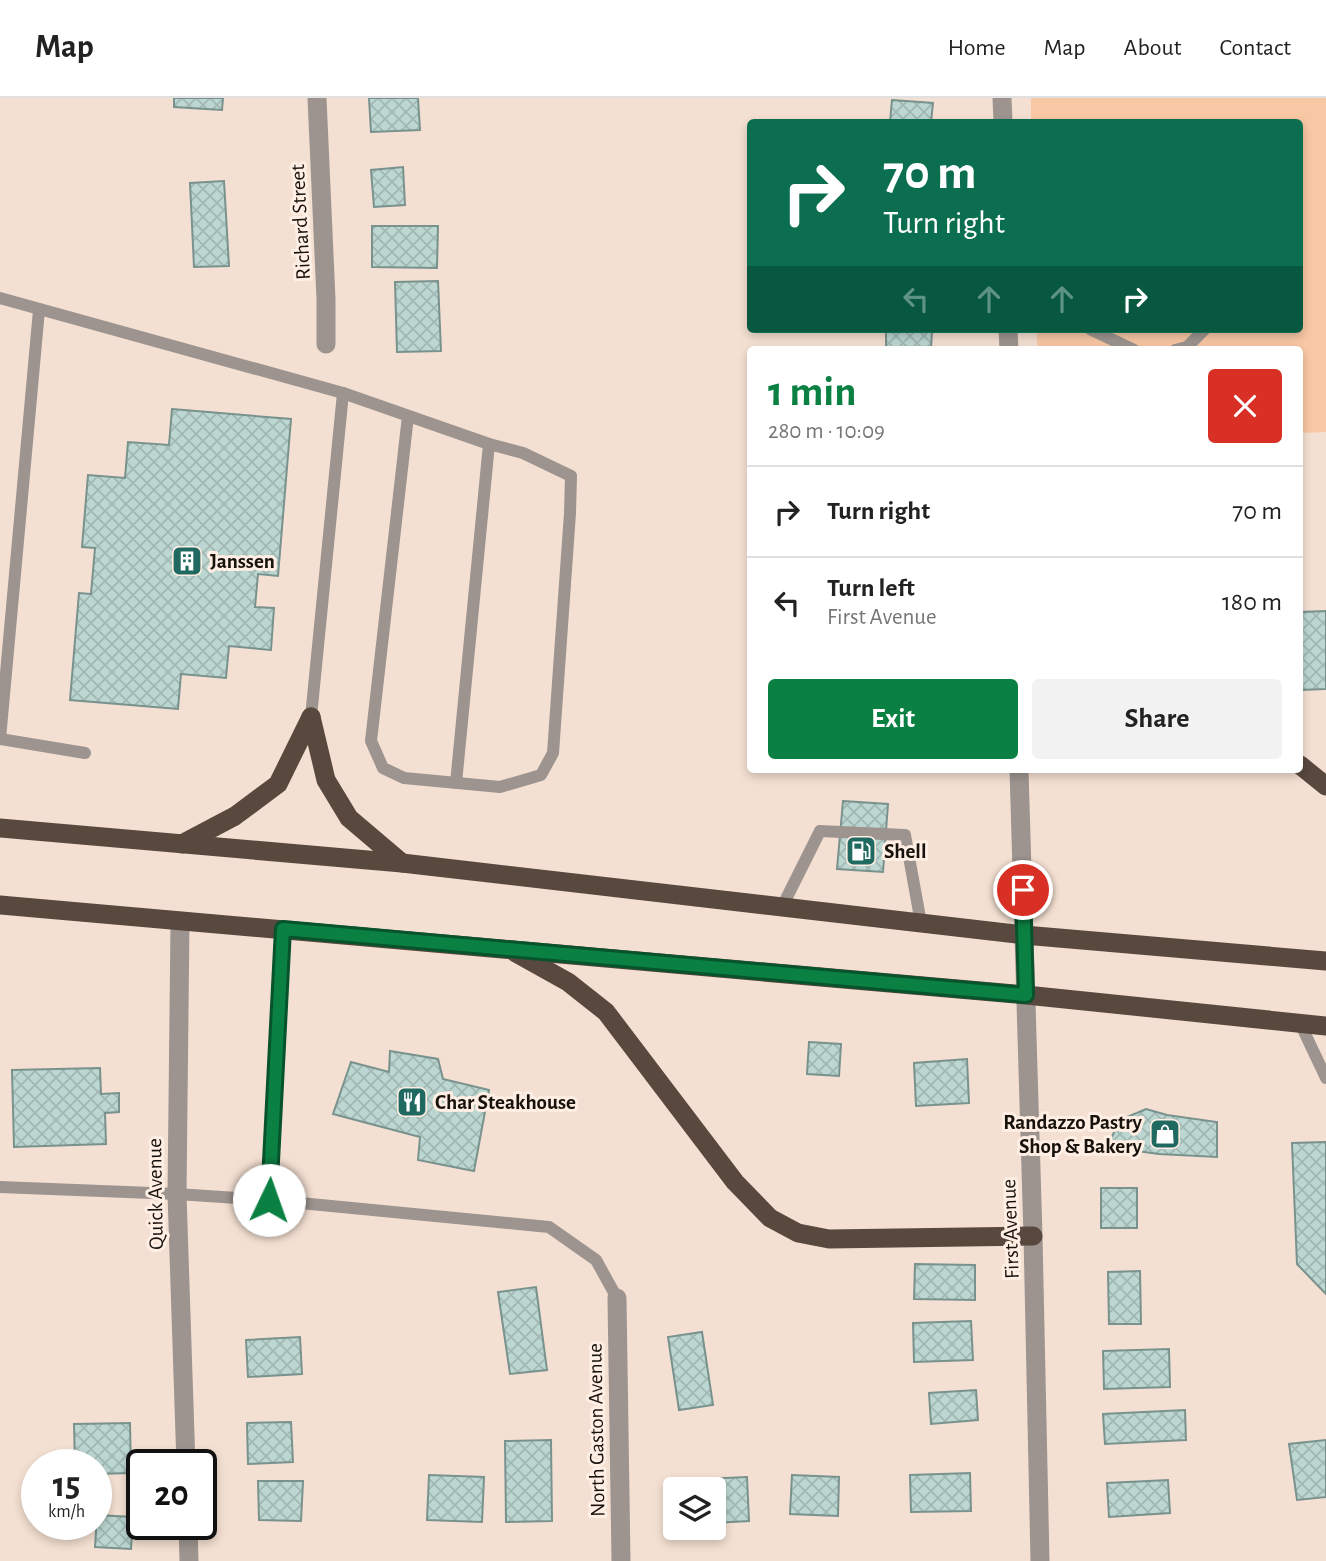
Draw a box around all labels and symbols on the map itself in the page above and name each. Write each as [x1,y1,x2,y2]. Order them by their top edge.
street label: Richard Street [287,163,314,280]
building icon: Janssen [170,544,204,578]
place label: Janssen [210,551,275,572]
fuel station icon: Shell [844,834,878,868]
place label: Shell [884,841,926,862]
pin [993,860,1053,920]
restaurant icon: Char Steakhouse [395,1085,429,1119]
place label: Char Steakhouse [435,1092,576,1113]
place label: Randazzo Pastry Shop & Bakery [1003,1112,1143,1157]
shop icon: Randazzo Pastry Shop & Bakery [1148,1117,1182,1151]
street label: Quick Avenue [144,1138,167,1250]
position arrow [232,1163,306,1237]
street label: First Avenue [998,1179,1023,1279]
street label: North Gaston Avenue [584,1343,609,1517]
speed limit sign: 20 [126,1449,217,1540]

